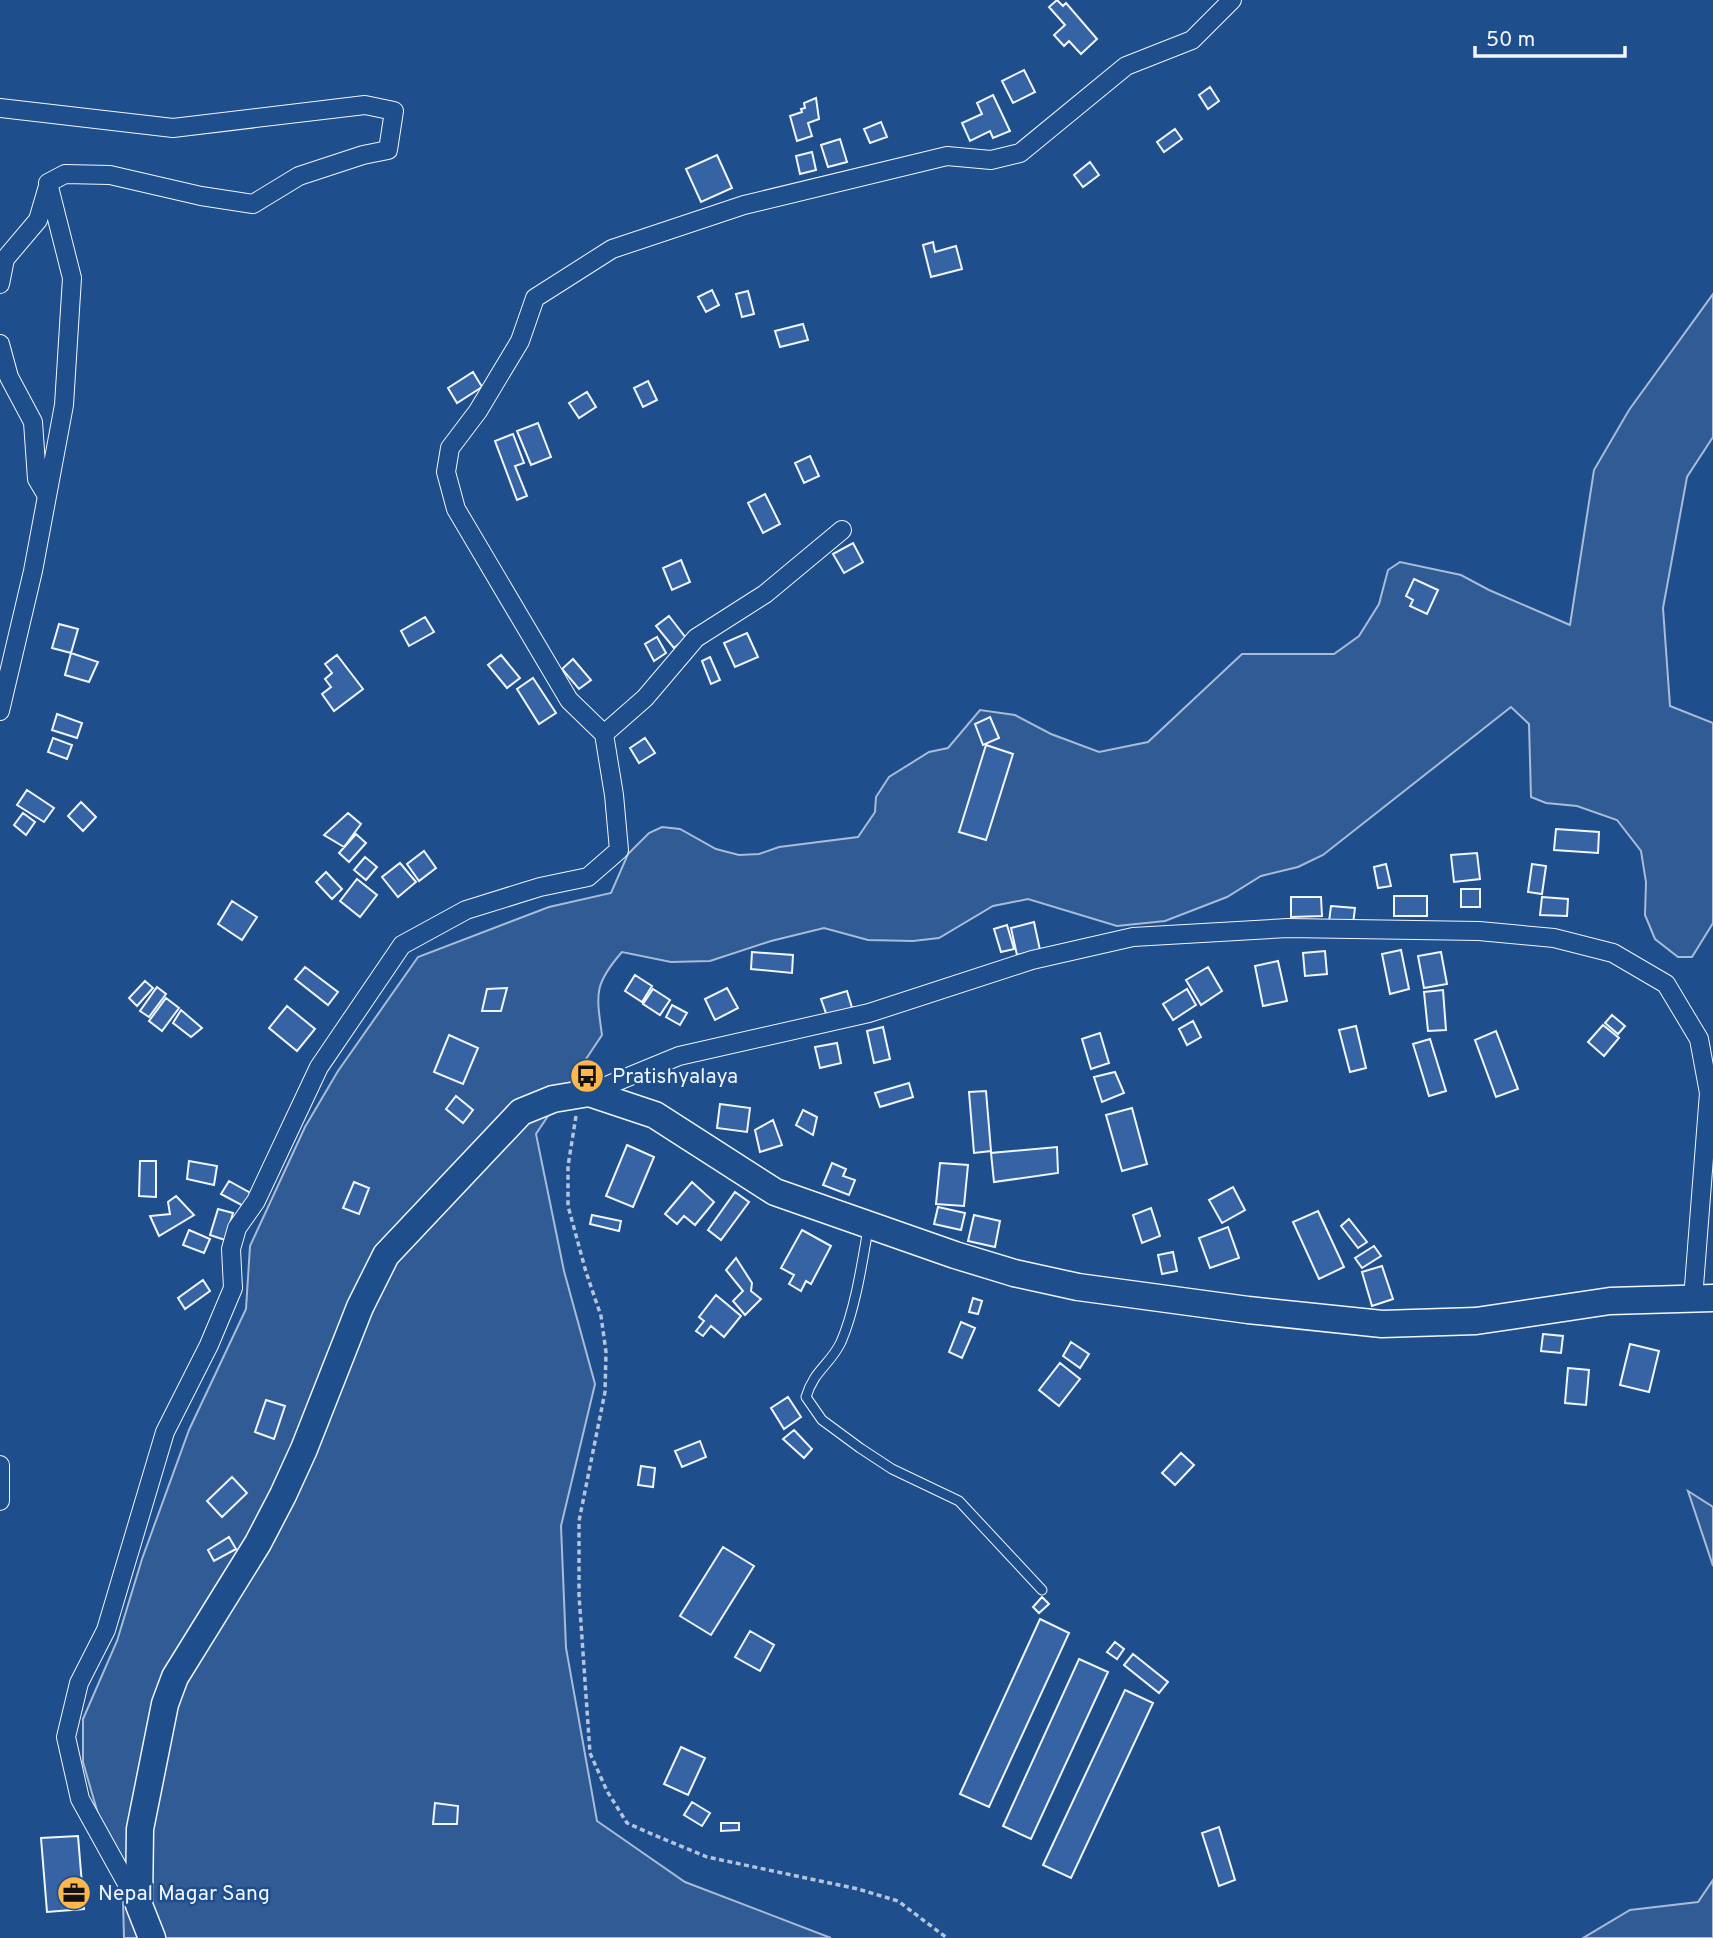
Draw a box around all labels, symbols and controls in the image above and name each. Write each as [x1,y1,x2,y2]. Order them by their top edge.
scale bar [1475,14,1626,58]
text: 50 m [1486,27,1535,54]
bus stop icon: Pratishyalaya [568,1057,606,1095]
place label: Pratishyalaya [612,1064,738,1091]
office icon: Nepal Magar Sang [55,1874,93,1912]
place label: Nepal Magar Sang [98,1881,270,1908]

